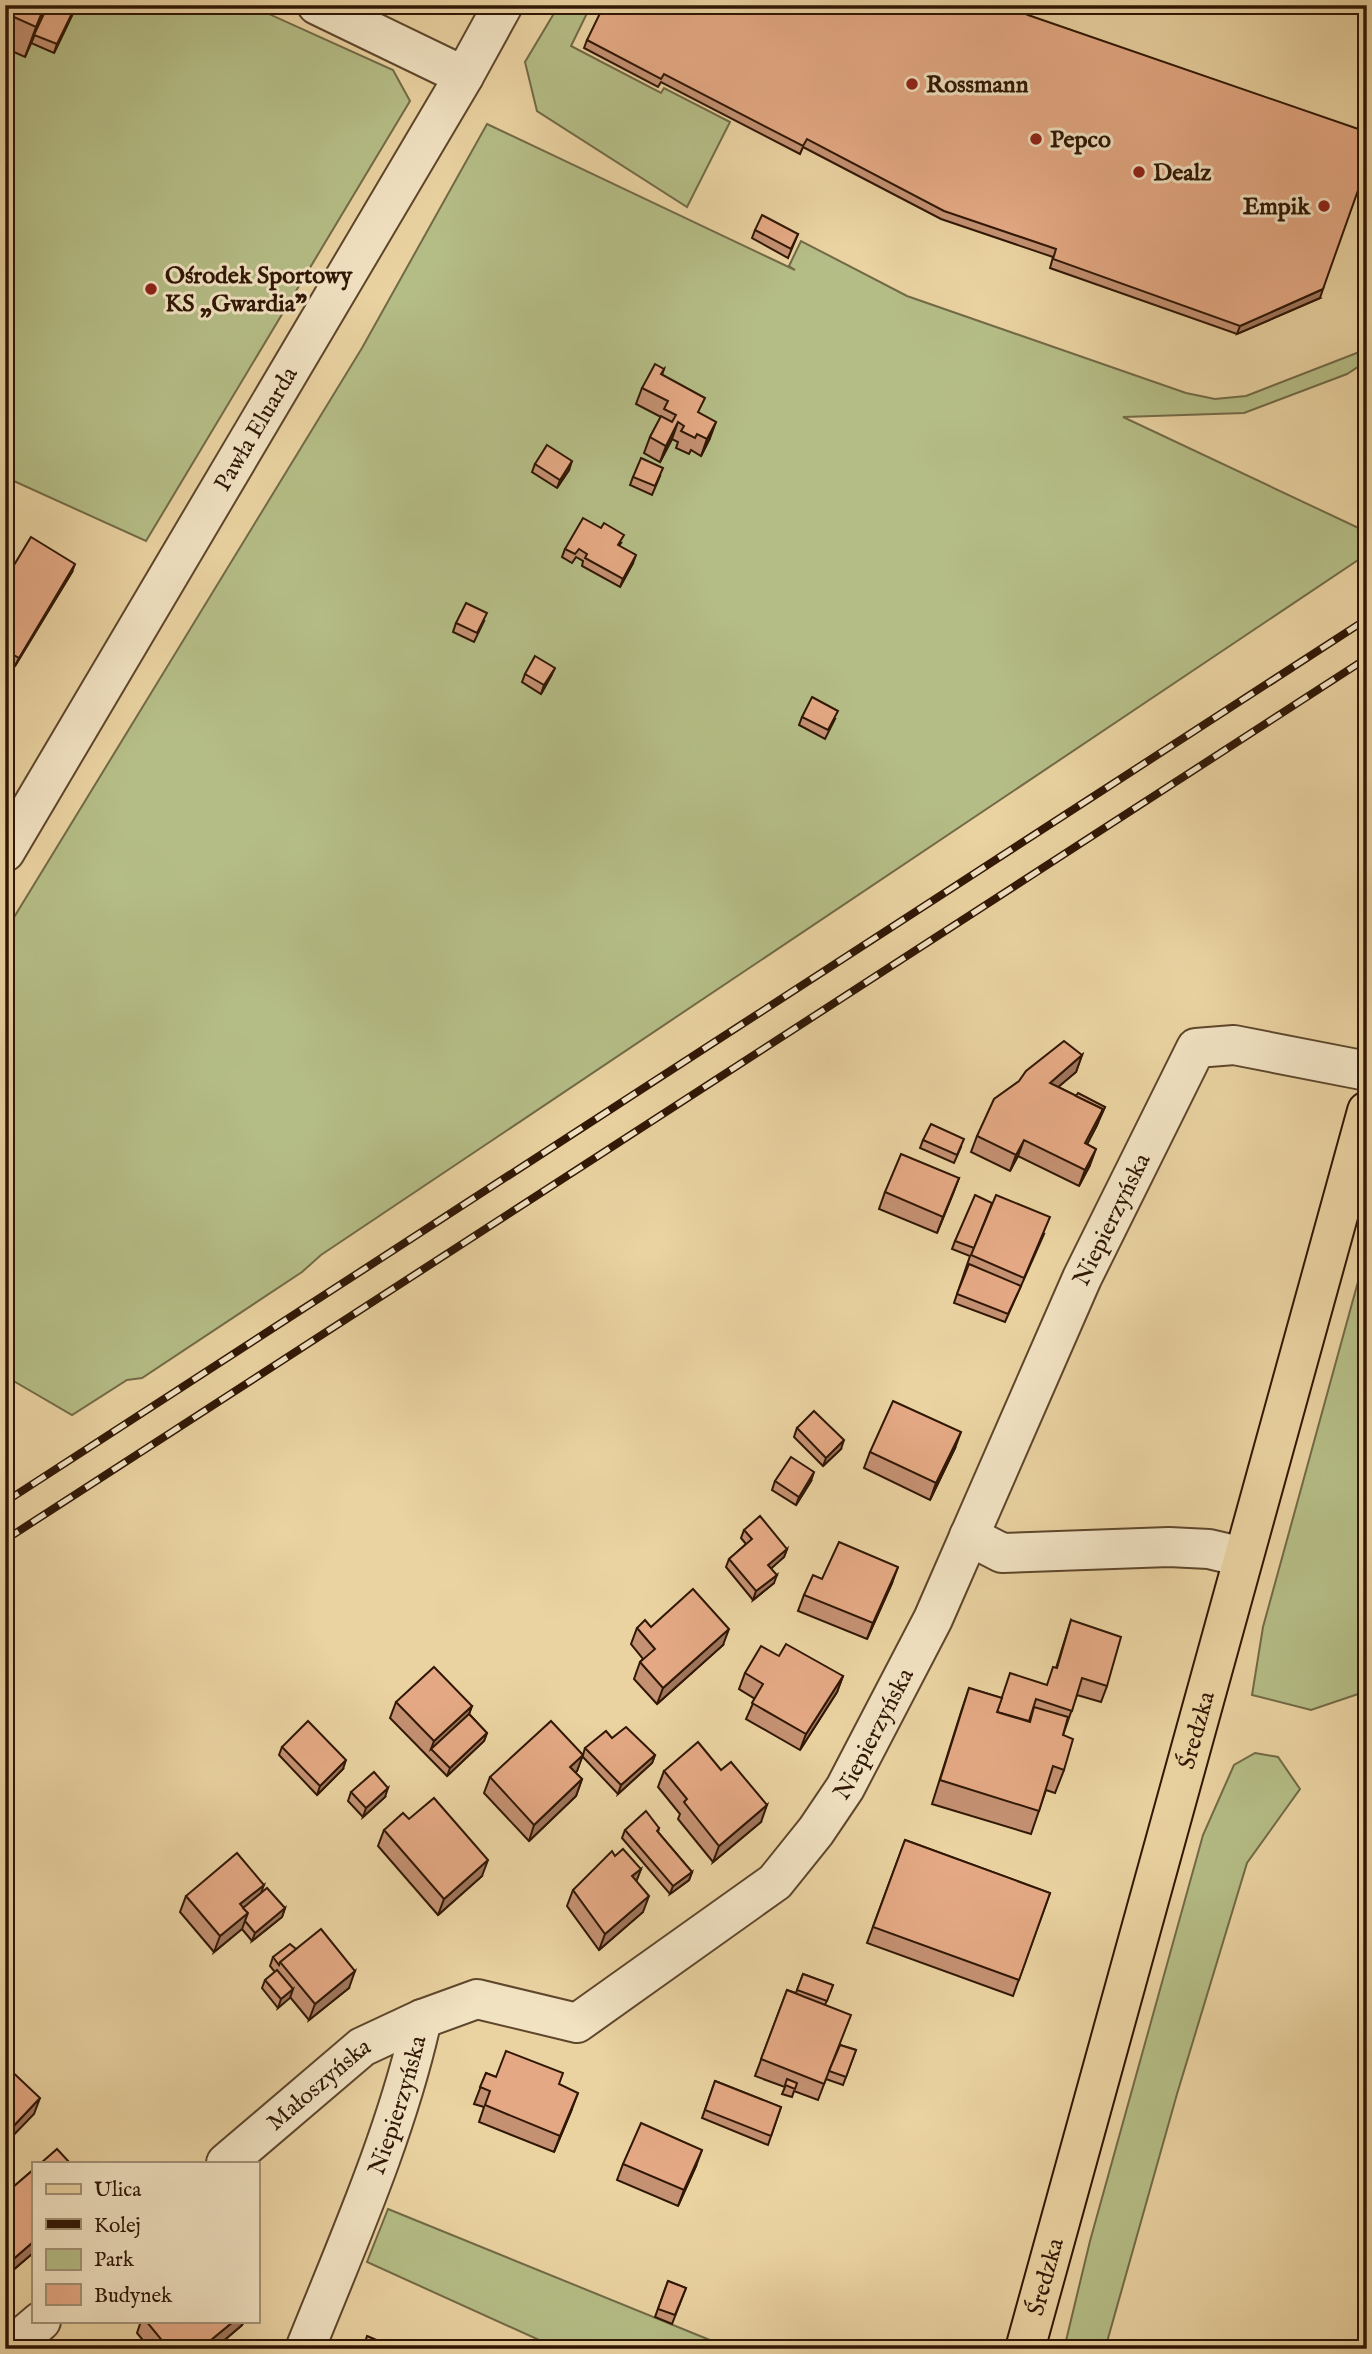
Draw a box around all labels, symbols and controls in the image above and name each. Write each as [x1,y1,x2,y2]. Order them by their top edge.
place label: Rossmann [926,70,1029,101]
marker: Rossmann [904,76,920,92]
place label: Pepco [1050,125,1111,156]
marker: Pepco [1028,131,1044,147]
place label: Dealz [1153,158,1211,189]
marker: Dealz [1131,164,1147,180]
place label: Empik [1243,192,1311,223]
marker: Empik [1316,198,1332,214]
place label: Ośrodek Sportowy KS „Gwardia” [165,261,354,320]
marker: Ośrodek Sportowy KS „Gwardia” [143,281,159,297]
street label: Pawła Eluarda [208,361,306,497]
street label: Niepierzyńska [1067,1148,1159,1291]
street label: Niepierzyńska [827,1663,922,1807]
street label: Średzka [1172,1688,1223,1773]
street label: Małoszyńska [261,2031,376,2138]
street label: Niepierzyńska [362,2032,435,2179]
legend [32,2162,259,2322]
text: Ulica [94,2177,142,2204]
text: Kolej [94,2213,141,2240]
street label: Średzka [1021,2234,1072,2319]
text: Park [94,2247,135,2274]
text: Budynek [94,2283,173,2310]

